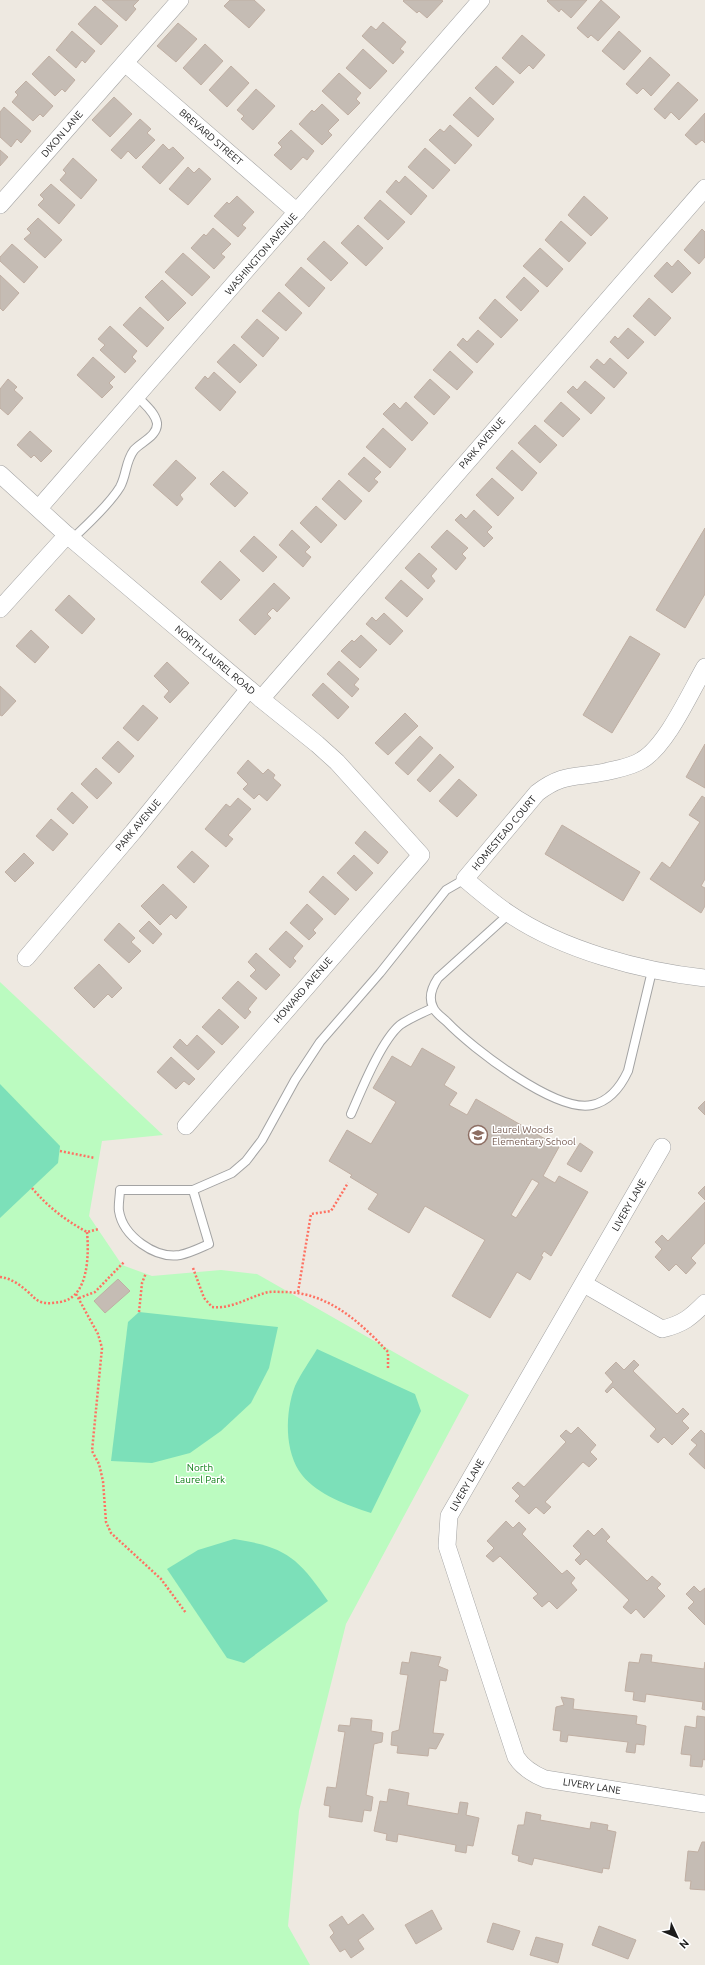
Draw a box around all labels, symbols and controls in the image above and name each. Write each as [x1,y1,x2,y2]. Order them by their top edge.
street label: BREVARD STREET [177,107,245,168]
street label: DIXON LANE [39,108,85,159]
street label: WASHINGTON AVENUE [223,211,300,297]
street label: PARK AVENUE [457,415,507,471]
street label: NORTH LAUREL ROAD [173,623,257,697]
street label: HOMESTEAD COURT [470,793,539,872]
street label: PARK AVENUE [113,797,163,853]
street label: HOWARD AVENUE [271,955,335,1025]
school or university icon: Laurel Woods Elementary School [467,1124,489,1146]
place label: Laurel Woods Elementary School [492,1124,576,1147]
street label: LIVERY LANE [610,1177,649,1233]
street label: LIVERY LANE [448,1457,487,1513]
park label: North Laurel Park [175,1462,225,1485]
street label: LIVERY LANE [562,1776,622,1796]
north arrow [657,1917,697,1957]
text: N [677,1937,691,1951]

